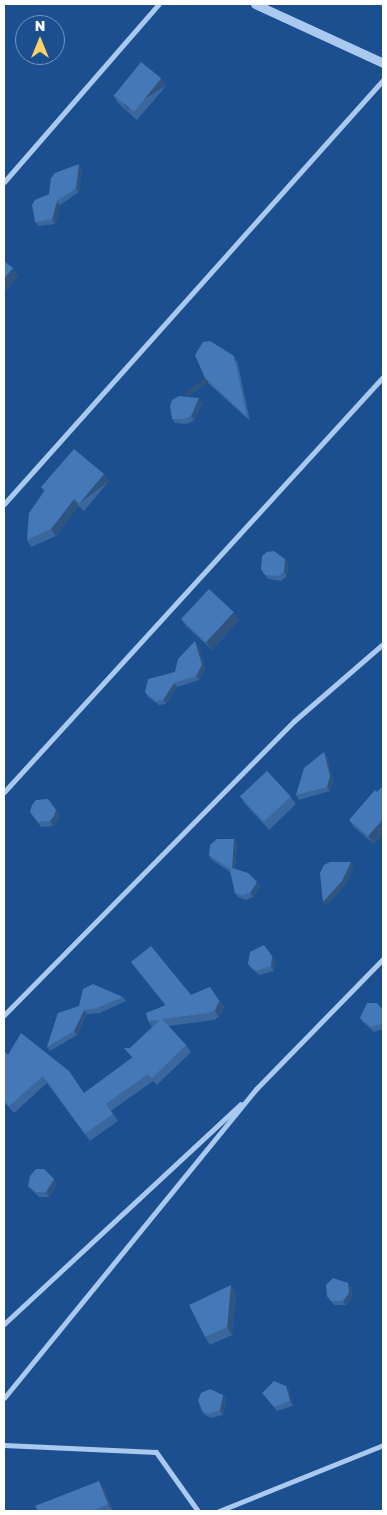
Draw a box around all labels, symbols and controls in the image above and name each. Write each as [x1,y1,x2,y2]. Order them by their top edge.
north arrow [15,15,65,65]
text: N [35,17,45,34]

